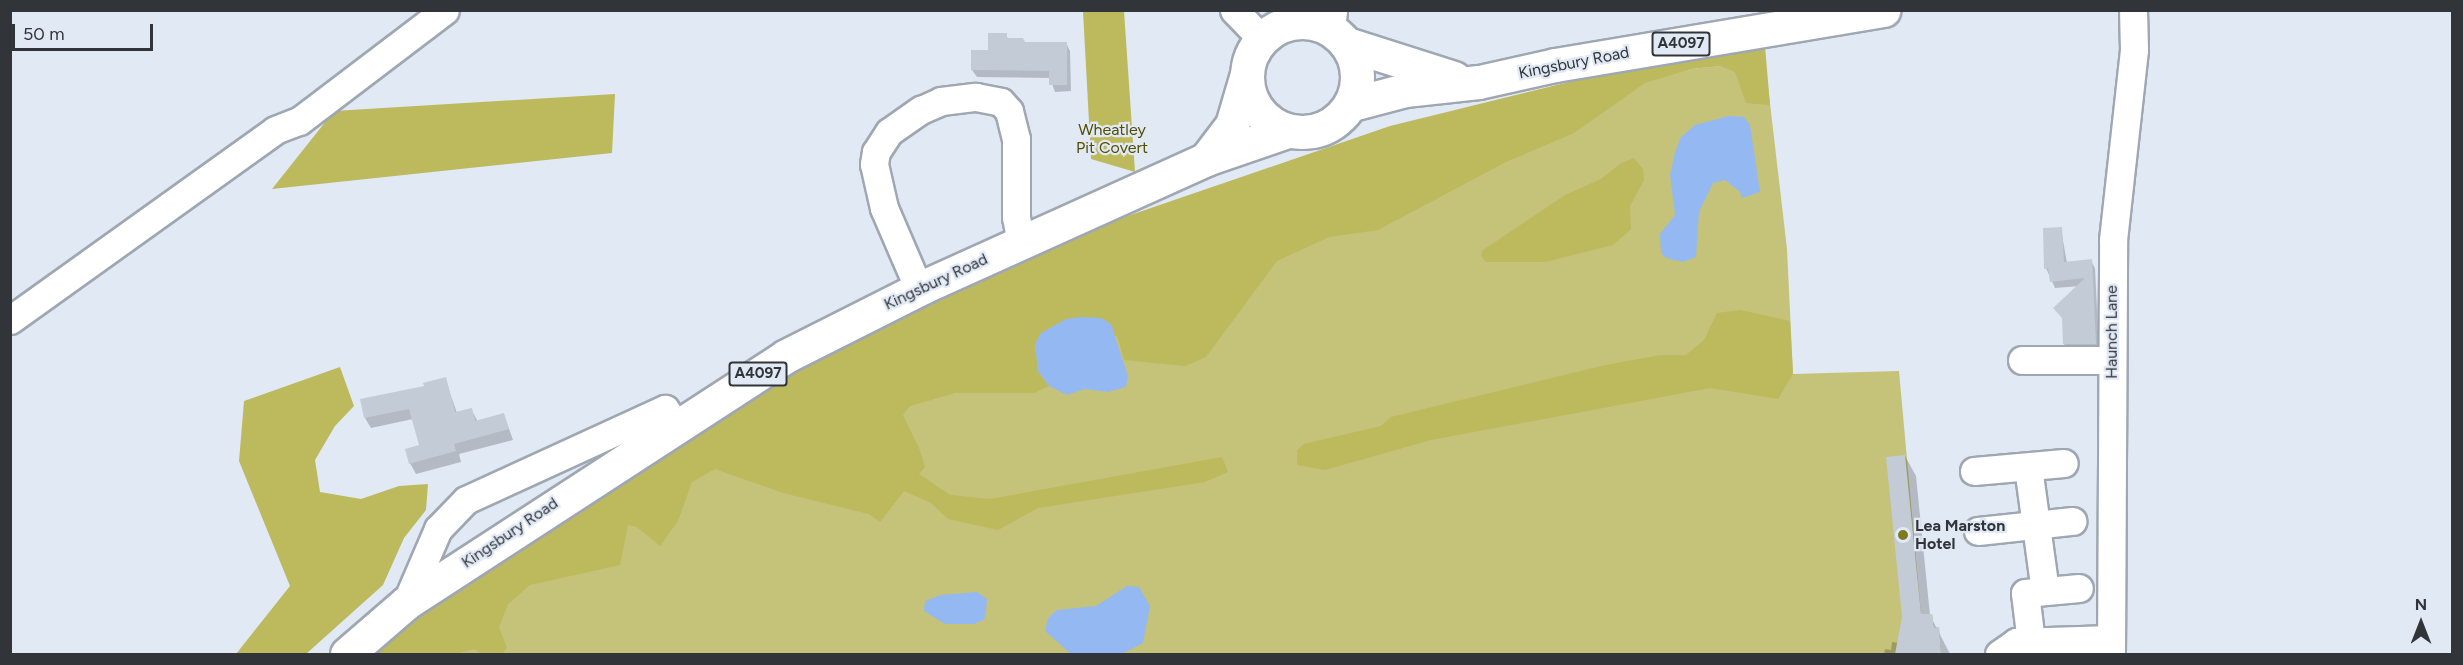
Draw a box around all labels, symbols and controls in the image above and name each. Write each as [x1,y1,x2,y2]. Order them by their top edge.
scale bar [15,12,156,50]
text: 50 m [23,23,65,45]
road number: A4097 [1651,32,1711,56]
street label: Kingsbury Road [1517,43,1631,83]
park label: Wheatley Pit Covert [1076,120,1148,158]
street label: Kingsbury Road [881,250,991,314]
street label: Haunch Lane [2102,285,2122,379]
road number: A4097 [728,362,788,386]
street label: Kingsbury Road [458,494,562,572]
place label: Lea Marston Hotel [1915,516,2005,554]
marker: Lea Marston Hotel [1896,528,1910,542]
north arrow [2391,593,2451,653]
text: N [2415,595,2427,614]

